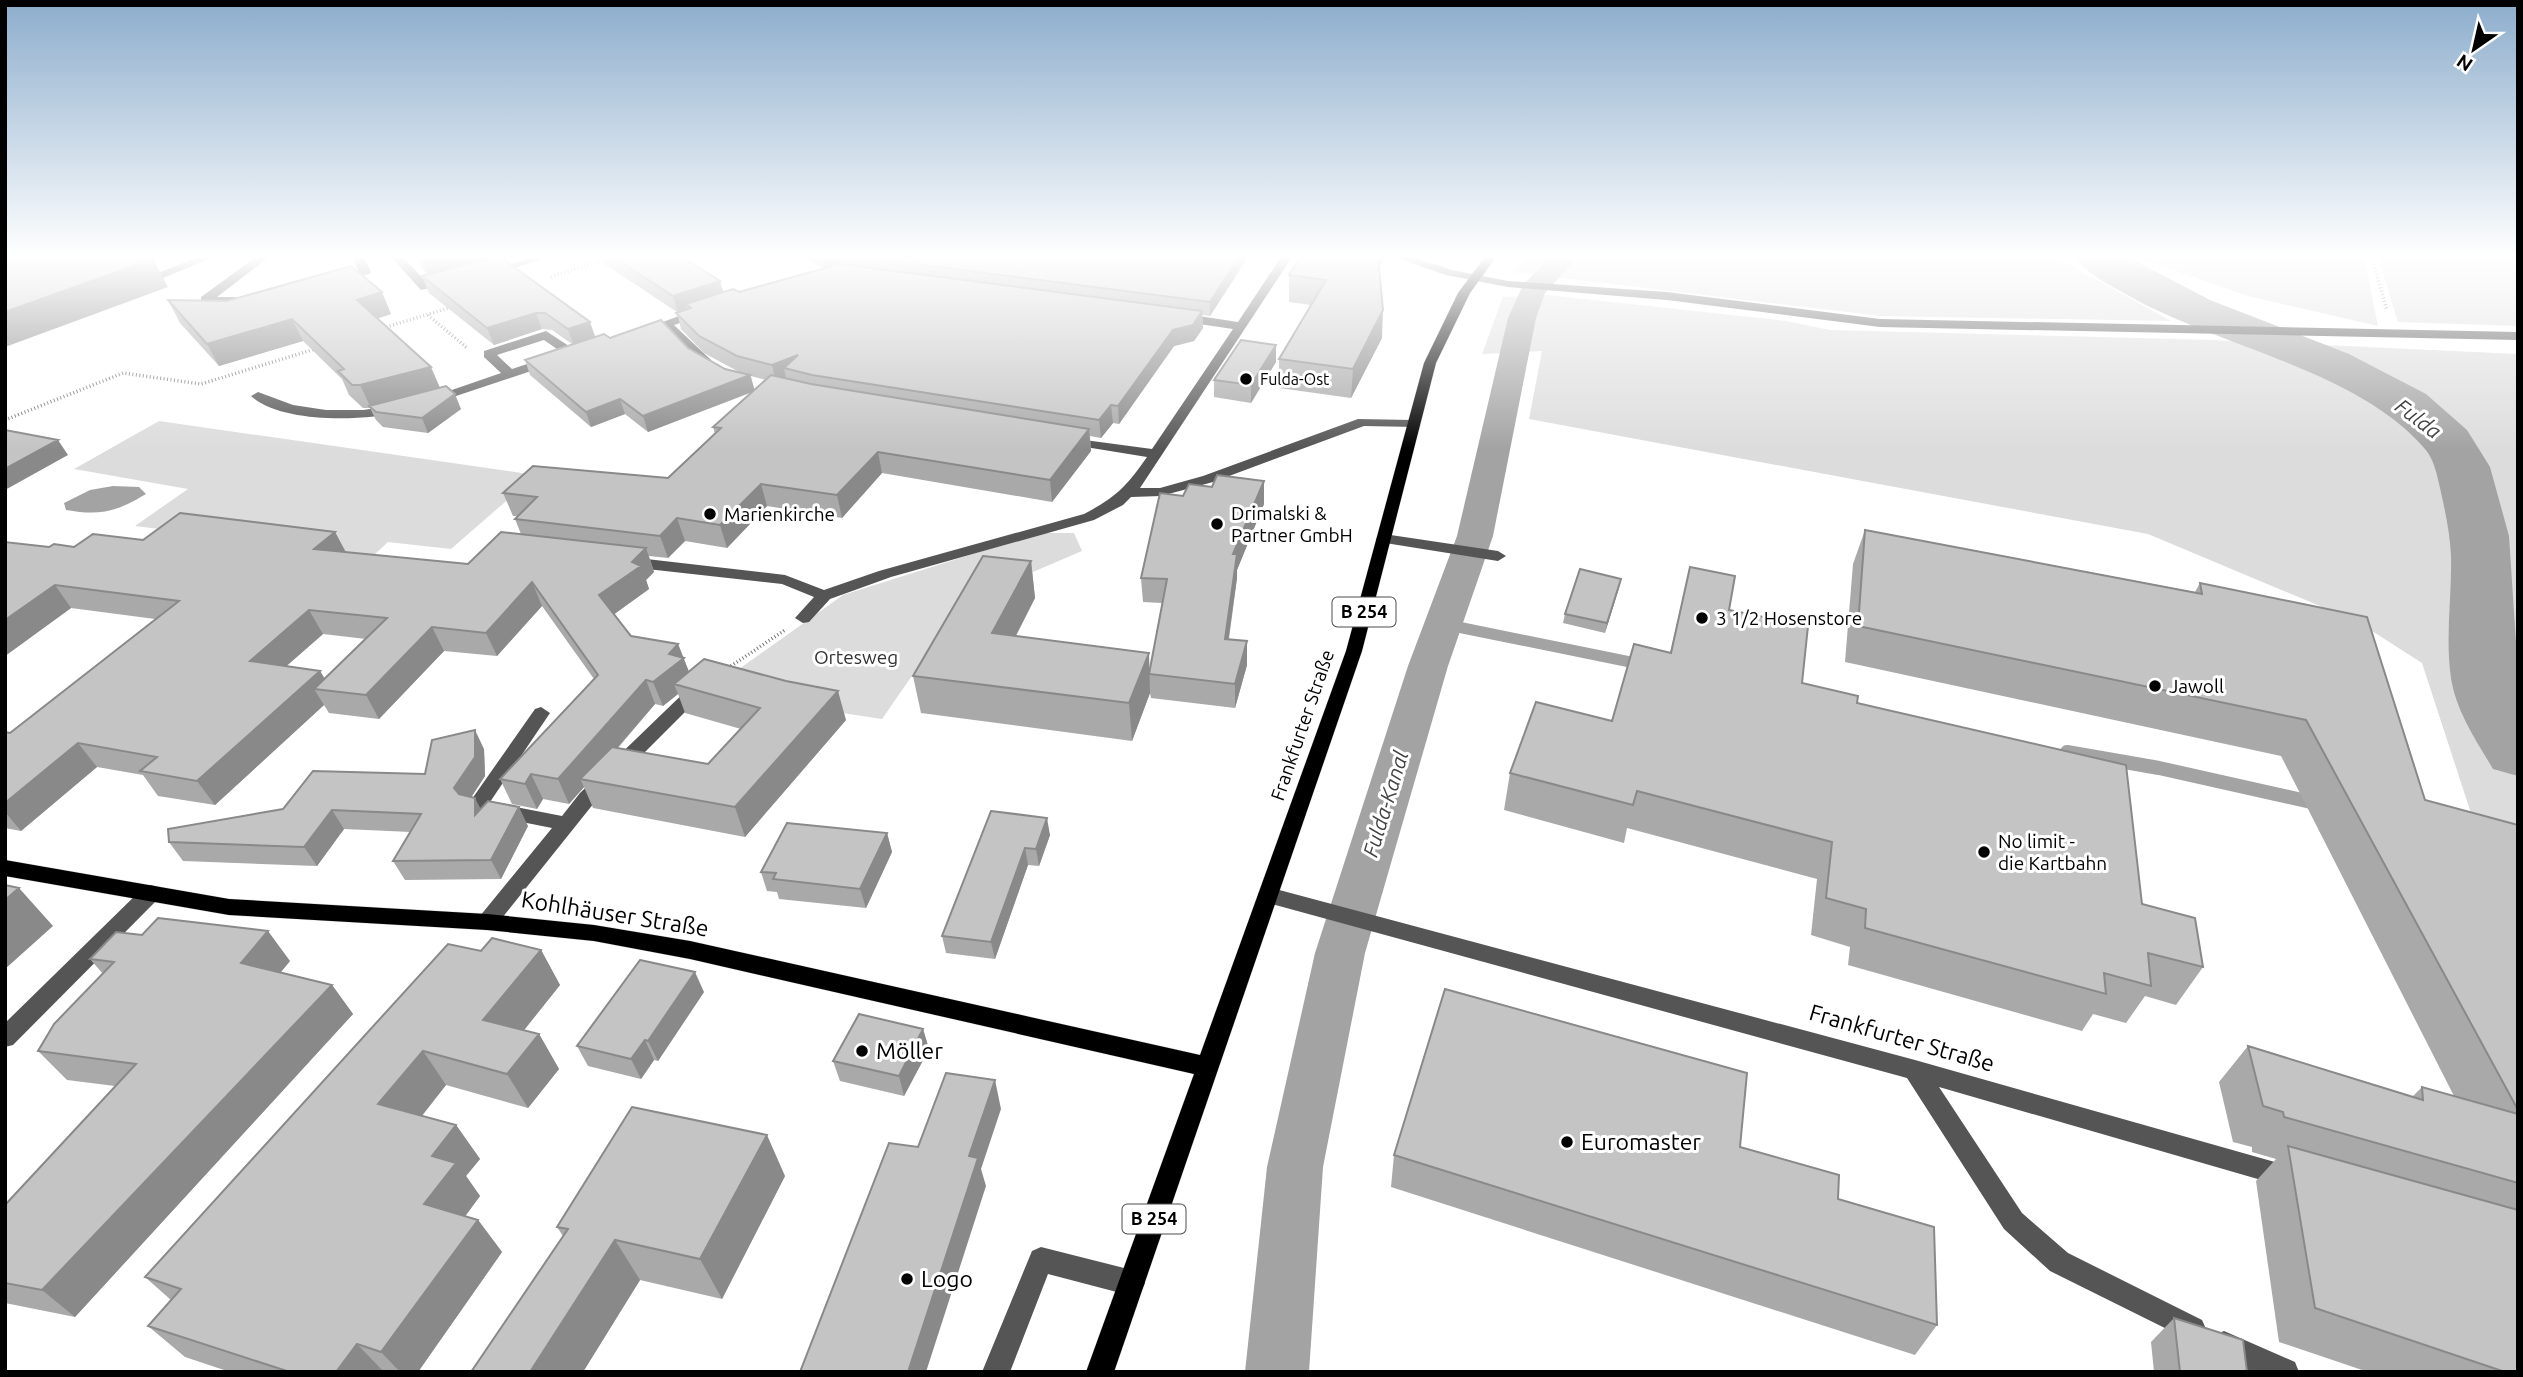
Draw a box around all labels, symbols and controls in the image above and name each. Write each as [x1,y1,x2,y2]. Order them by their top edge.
north arrow [2439,14,2509,84]
text: N [2452,50,2477,76]
place label: Fulda-Ost [1260,370,1330,388]
marker: Fulda-Ost [1238,371,1254,387]
water label: Fulda [2391,393,2446,443]
place label: Drimalski & Partner GmbH [1231,502,1353,546]
place label: Marienkirche [724,503,835,525]
marker: Marienkirche [702,506,718,522]
marker: Drimalski & Partner GmbH [1209,516,1225,532]
road number: B 254 [1332,598,1396,626]
place label: 3 1/2 Hosenstore [1716,607,1862,629]
marker: 3 1/2 Hosenstore [1694,610,1710,626]
park label: Ortesweg [814,646,898,668]
street label: Frankfurter Straße [1266,647,1338,803]
place label: Jawoll [2169,675,2224,697]
marker: Jawoll [2147,678,2163,694]
water label: Fulda-Kanal [1358,748,1413,860]
place label: No limit - die Kartbahn [1998,830,2107,874]
marker: No limit - die Kartbahn [1976,844,1992,860]
street label: Kohlhäuser Straße [520,886,710,941]
street label: Frankfurter Straße [1807,999,1998,1076]
place label: Möller [876,1038,943,1063]
marker: Möller [854,1043,870,1059]
place label: Euromaster [1581,1129,1701,1154]
marker: Euromaster [1559,1134,1575,1150]
road number: B 254 [1122,1204,1186,1234]
place label: Logo [921,1266,973,1291]
marker: Logo [899,1271,915,1287]

